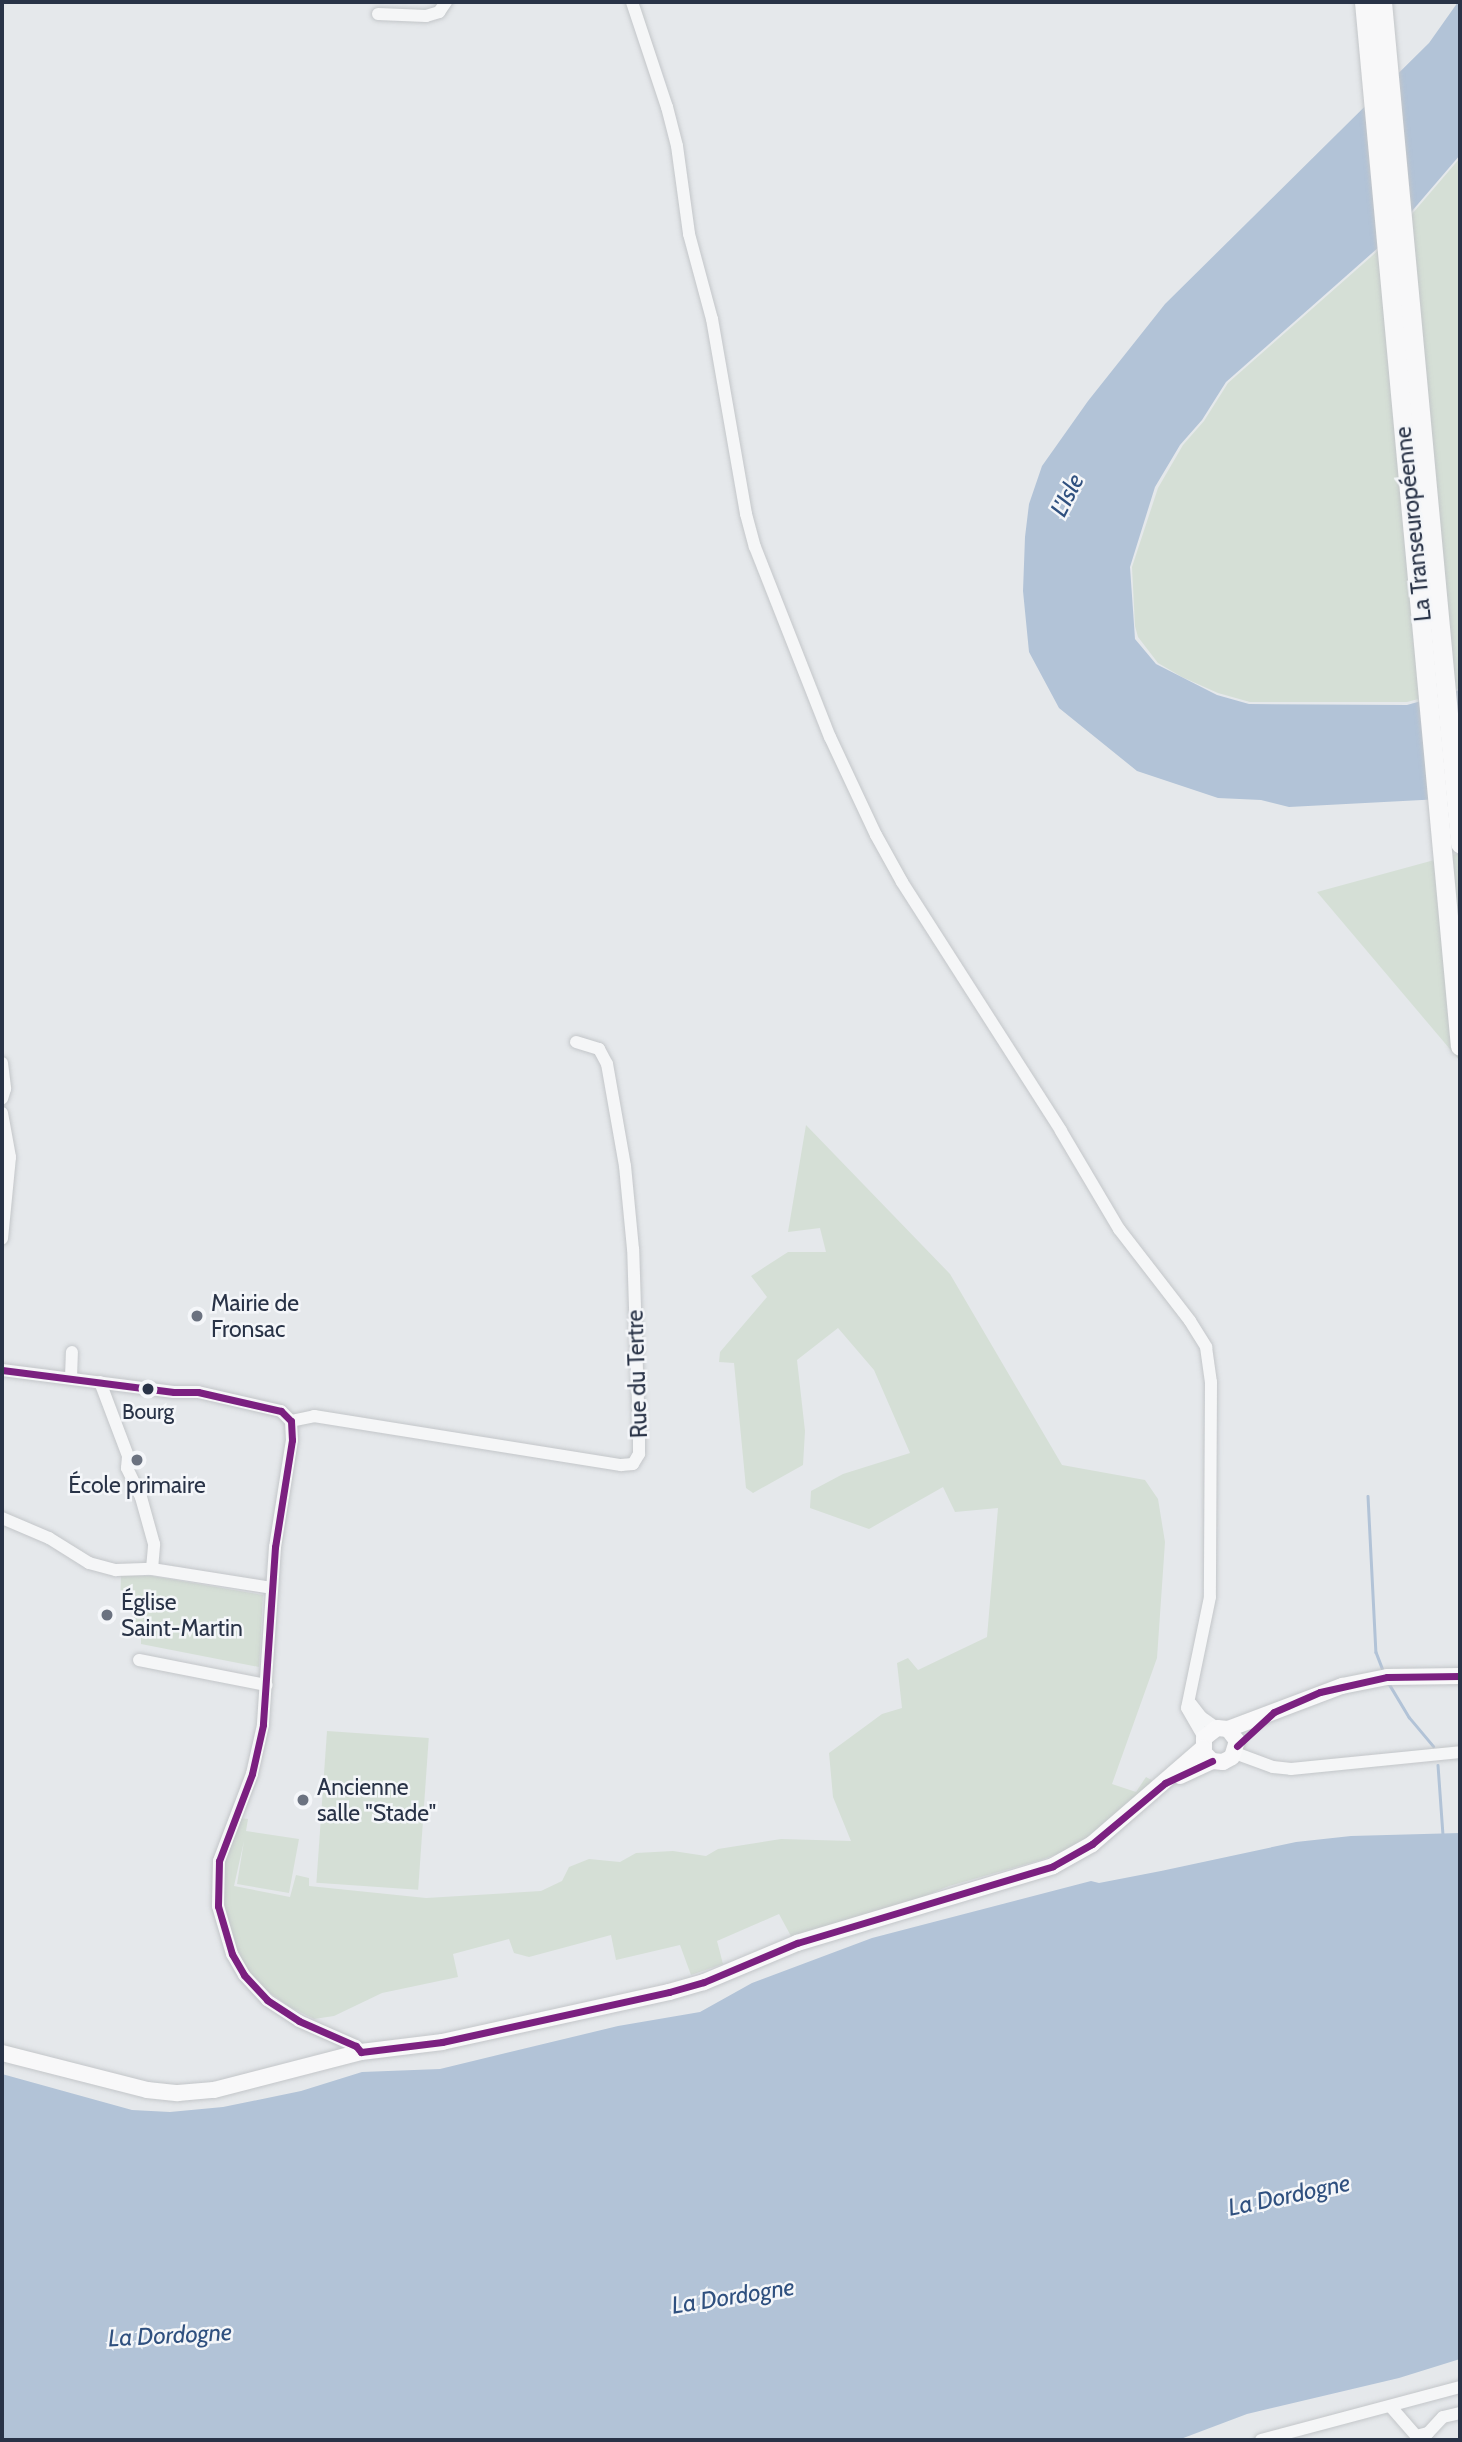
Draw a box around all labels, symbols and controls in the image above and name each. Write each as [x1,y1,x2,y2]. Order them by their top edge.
street label: La Transeuropéenne [1389,425,1437,623]
water label: L'Isle [1044,469,1090,521]
place label: Mairie de Fronsac [211,1289,299,1343]
marker: Mairie de Fronsac [189,1308,205,1324]
street label: Rue du Tertre [621,1309,653,1439]
marker: Bourg [141,1382,155,1396]
place label: Bourg [122,1399,174,1425]
marker: École primaire [129,1452,145,1468]
place label: École primaire [68,1471,206,1499]
place label: Église Saint-Martin [121,1588,243,1642]
marker: Église Saint-Martin [99,1607,115,1623]
place label: Ancienne salle "Stade" [317,1773,436,1827]
marker: Ancienne salle "Stade" [295,1792,311,1808]
water label: La Dordogne [1225,2168,1353,2222]
water label: La Dordogne [670,2272,796,2320]
water label: La Dordogne [107,2317,233,2353]

